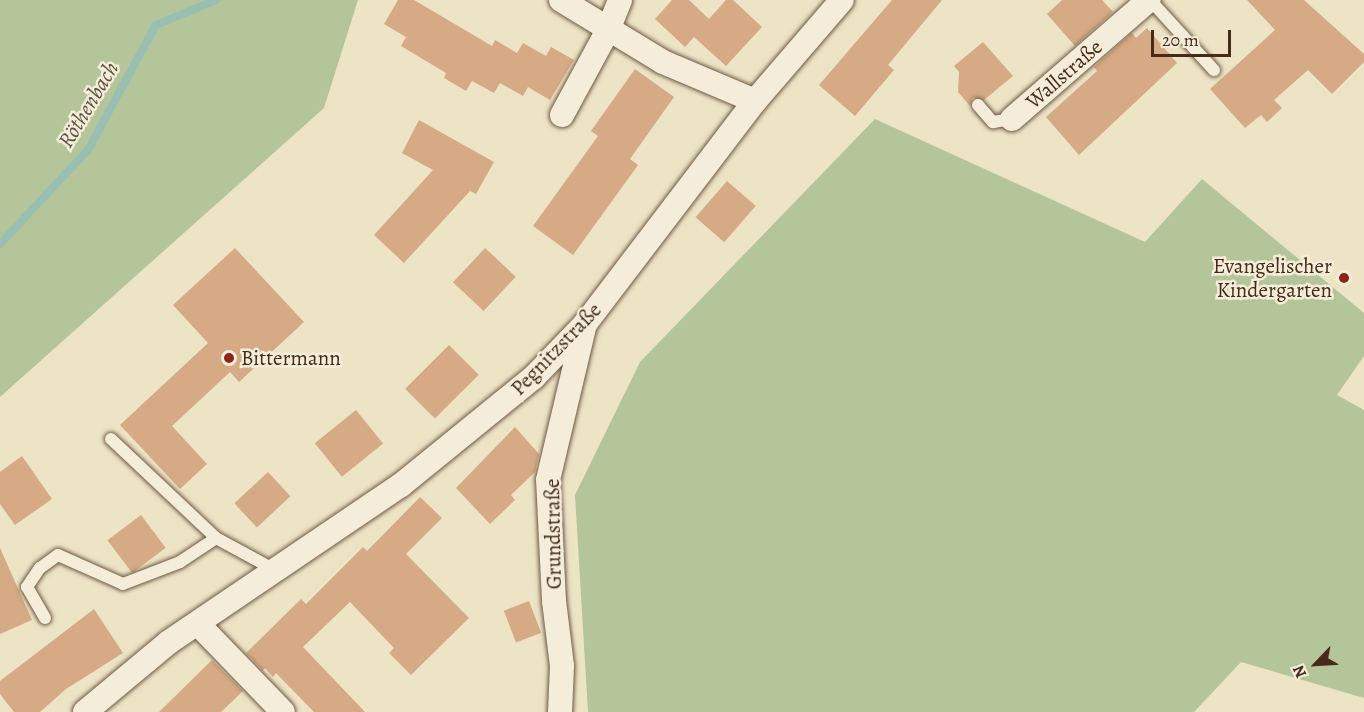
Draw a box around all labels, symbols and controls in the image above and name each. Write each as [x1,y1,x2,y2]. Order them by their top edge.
scale bar [1154,18,1234,56]
text: 20 m [1162,28,1199,52]
street label: Wallstraße [1021,34,1107,114]
water label: Röthenbach [53,57,125,153]
place label: Evangelischer Kindergarten [1213,253,1332,303]
marker: Evangelischer Kindergarten [1337,271,1351,285]
street label: Pegnitzstraße [506,297,606,401]
place label: Bittermann [241,345,341,371]
marker: Bittermann [222,351,236,365]
street label: Grundstraße [539,478,567,590]
north arrow [1286,634,1346,694]
text: N [1287,662,1312,682]

